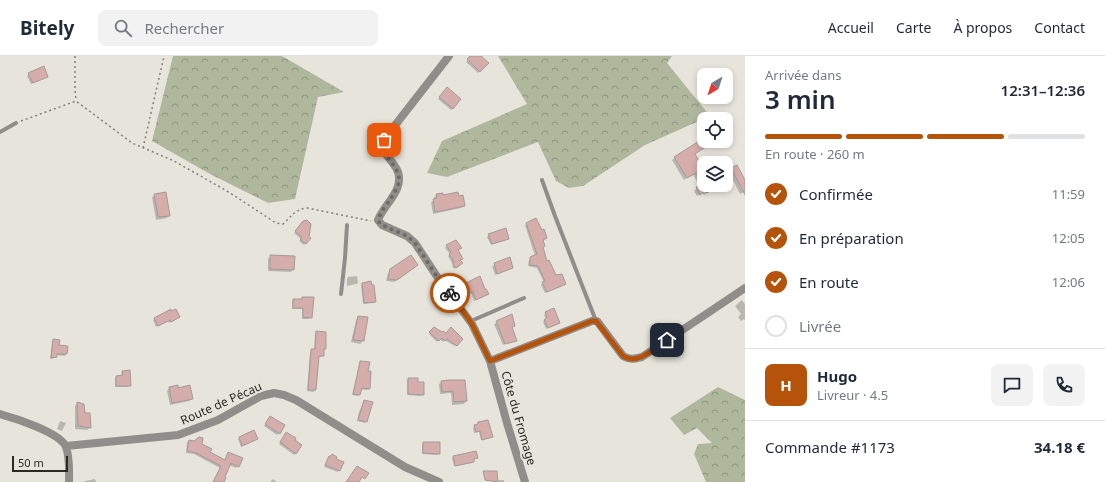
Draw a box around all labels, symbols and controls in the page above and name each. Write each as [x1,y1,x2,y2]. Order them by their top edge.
search box [98,10,378,46]
text: Bitely [20,15,74,41]
icon: search [112,17,134,39]
text: Rechercher [144,18,224,38]
text: Accueil [828,18,874,37]
text: Carte [896,18,931,37]
text: À propos [953,18,1012,37]
text: Contact [1034,18,1085,37]
text: Arrivée dans [765,66,842,84]
north arrow [697,68,733,104]
map controls [697,68,733,192]
text: 12:31–12:36 [1001,80,1085,100]
text: 3 min [765,81,836,117]
button: locate [697,112,733,148]
pin [367,123,401,157]
icon: bag [373,129,395,151]
text: En route · 260 m [765,145,865,163]
button: layers [697,156,733,192]
icon: check [765,183,787,205]
text: Confirmée [799,184,873,204]
text: 11:59 [1052,185,1085,203]
icon: check [765,227,787,249]
text: En préparation [799,228,904,248]
text: 12:05 [1052,229,1085,247]
icon: check [765,271,787,293]
text: En route [799,272,859,292]
courier [430,273,470,313]
text: 12:06 [1052,273,1085,291]
icon: bike [439,282,461,304]
text: Livrée [799,316,841,336]
pin [650,323,684,357]
icon: home [656,329,678,351]
button: chat [991,364,1033,406]
button: phone [1043,364,1085,406]
text: Hugo [817,366,857,386]
street label: Côte du Fromage [497,369,541,467]
text: H [780,375,792,395]
street label: Route de Pécau [178,377,264,429]
text: Livreur · 4.5 [817,386,888,404]
text: Commande #1173 [765,437,895,457]
text: 34.18 € [1034,437,1085,457]
scale bar [12,454,68,473]
text: 50 m [18,455,44,470]

